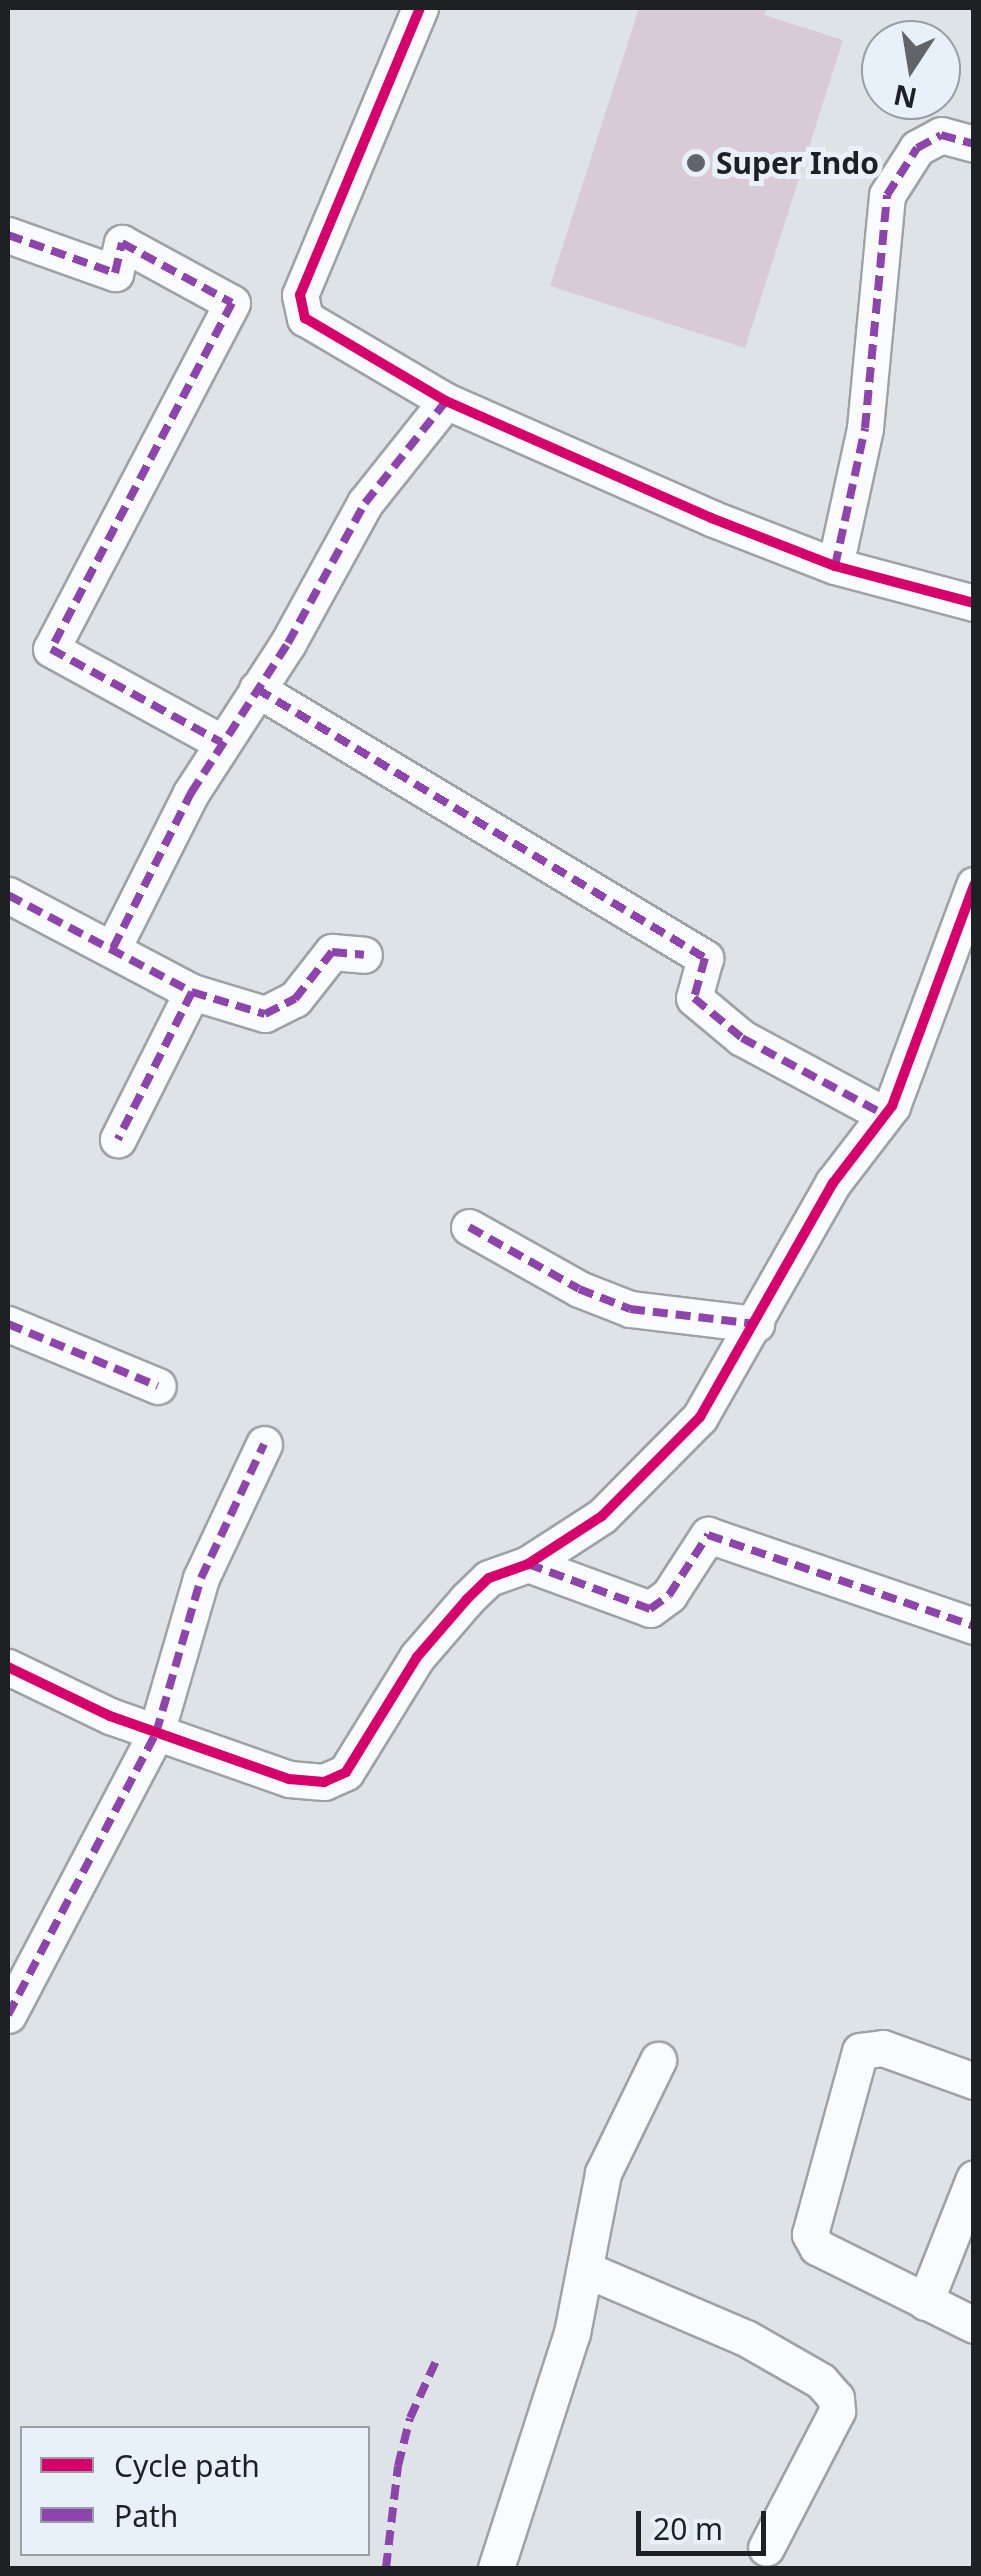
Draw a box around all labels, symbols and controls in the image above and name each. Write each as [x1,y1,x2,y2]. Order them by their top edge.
north arrow [861,20,961,120]
text: N [890,76,920,118]
place label: Super Indo [716,145,879,181]
marker: Super Indo [685,152,707,174]
legend [20,2426,370,2556]
text: Cycle path [114,2445,260,2486]
scale bar [641,2491,771,2553]
text: Path [114,2495,178,2536]
text: 20 m [653,2508,723,2549]

